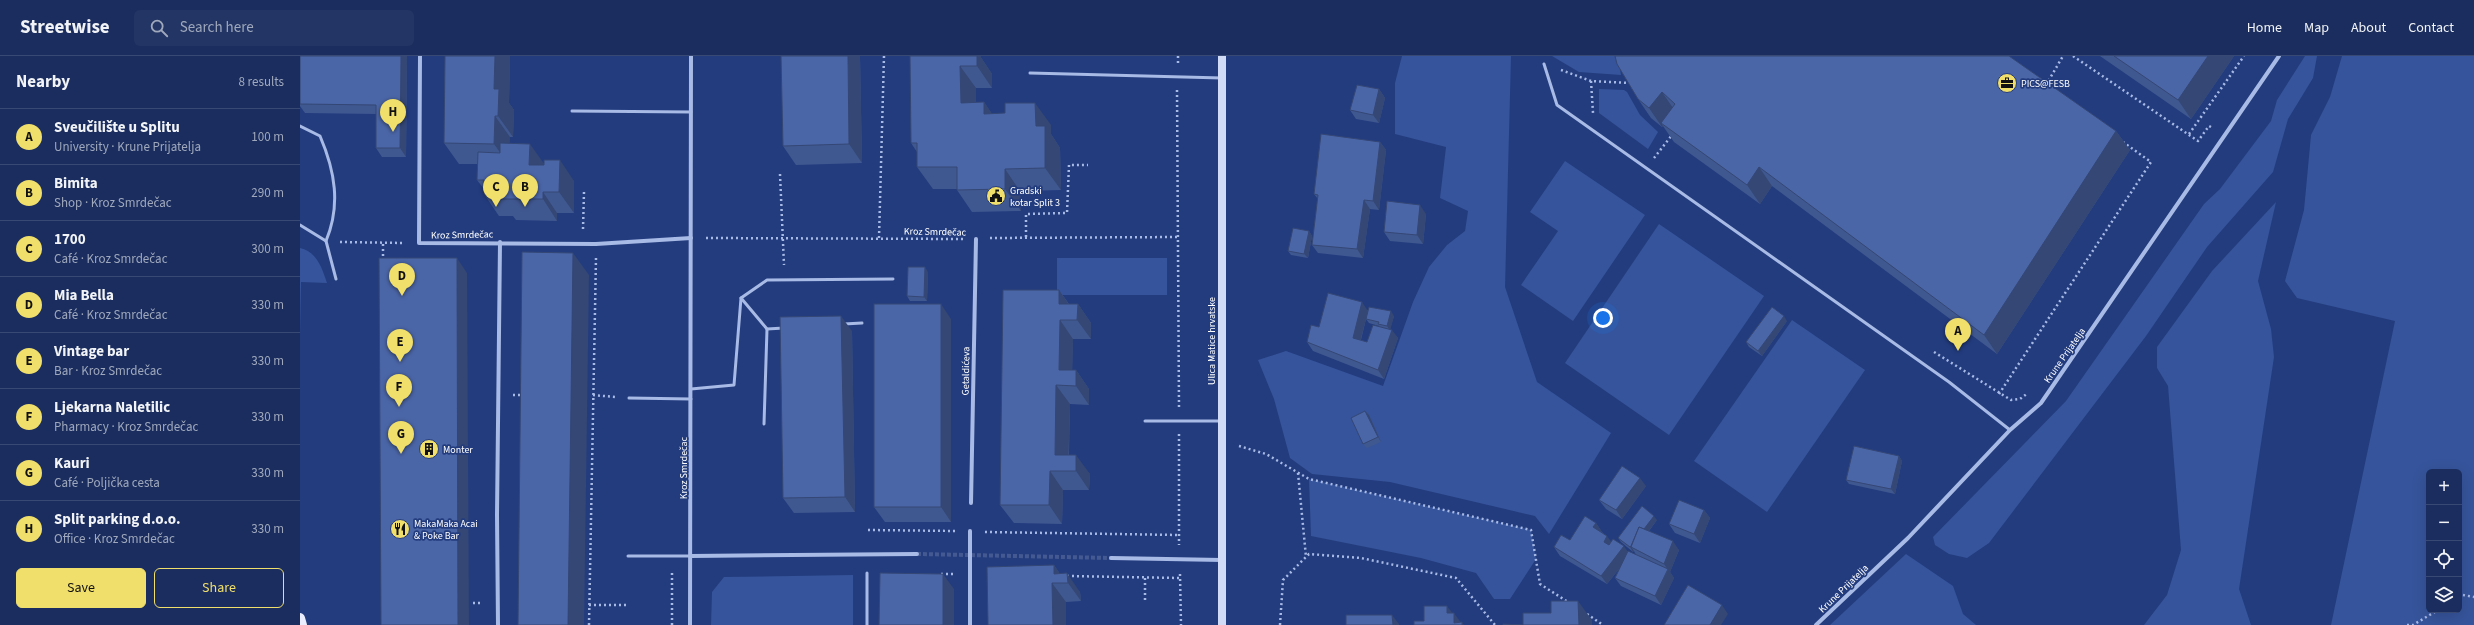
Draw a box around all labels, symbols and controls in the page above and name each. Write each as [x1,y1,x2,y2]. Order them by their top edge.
search box [134,10,414,46]
text: Streetwise [20,14,110,41]
icon: search [148,17,170,39]
text: Search here [180,17,254,38]
text: Home [2247,18,2282,38]
text: Map [2304,18,2329,38]
text: About [2351,18,2386,38]
text: Contact [2408,18,2454,38]
text: Nearby [16,70,70,94]
office icon: PICS@FESB [1996,72,2018,94]
text: 8 results [239,73,284,91]
place label: PICS@FESB [2021,77,2070,91]
pin: H [380,99,406,132]
text: Sveučilište u Splitu [54,117,180,138]
text: A [25,128,33,146]
text: 100 m [251,128,284,146]
text: University · Krune Prijatelja [54,138,201,156]
text: Bimita [54,173,98,194]
pin: C [483,174,509,207]
pin: B [512,174,538,207]
text: B [25,184,33,202]
text: 290 m [251,184,284,202]
place label: Gradski kotar Split 3 [1010,184,1060,210]
public building icon: Gradski kotar Split 3 [985,185,1007,207]
text: Shop · Kroz Smrdečac [54,194,172,212]
street label: Kroz Smrdečac [904,224,967,240]
street label: Kroz Smrdečac [431,227,494,243]
text: 1700 [54,229,86,250]
text: C [25,240,33,258]
text: 300 m [251,240,284,258]
text: Café · Kroz Smrdečac [54,250,168,268]
pin: D [389,263,415,296]
text: Mia Bella [54,285,114,306]
text: D [25,296,33,314]
text: 330 m [251,296,284,314]
street label: Ulica Matice hrvatske [1205,297,1219,385]
text: Café · Kroz Smrdečac [54,306,168,324]
your location [1593,308,1613,328]
pin: A [1945,318,1971,351]
street label: Krune Prijatelja [2041,325,2089,386]
pin: E [387,329,413,362]
text: Vintage bar [54,341,129,362]
street label: Getaldićeva [959,347,973,395]
text: E [25,352,33,370]
text: 330 m [251,352,284,370]
text: Bar · Kroz Smrdečac [54,362,162,380]
pin: F [386,374,412,407]
text: Ljekarna Naletilic [54,397,170,418]
text: F [26,408,32,426]
text: 330 m [251,408,284,426]
text: Pharmacy · Kroz Smrdečac [54,418,198,436]
pin: G [388,421,414,454]
street label: Kroz Smrdečac [677,436,691,499]
building icon: Monter [418,438,440,460]
place label: Monter [443,443,473,457]
text: Kauri [54,453,90,474]
text: G [25,464,33,482]
text: 330 m [251,464,284,482]
map controls [2426,469,2462,613]
button: + [2426,469,2462,505]
text: Café · Poljička cesta [54,474,160,492]
button: − [2426,505,2462,541]
text: Split parking d.o.o. [54,509,181,530]
place label: MakaMaka Acai & Poke Bar [414,517,478,543]
restaurant icon: MakaMaka Acai & Poke Bar [389,518,411,540]
text: H [25,520,33,538]
text: 330 m [251,520,284,538]
text: Office · Kroz Smrdečac [54,530,175,548]
button: locate [2426,541,2462,577]
street label: Krune Prijatelja [1816,561,1872,616]
button: Save [16,568,146,608]
button: Share [154,568,284,608]
button: layers [2426,577,2462,613]

